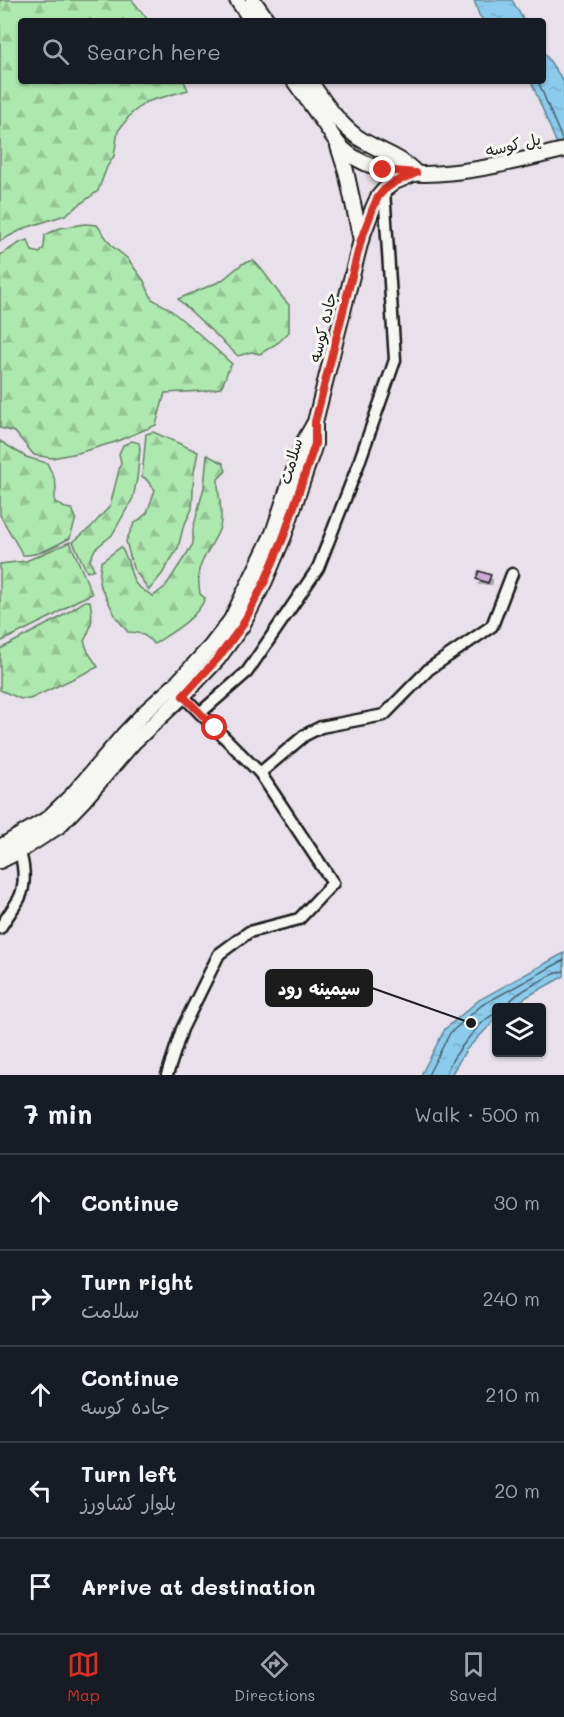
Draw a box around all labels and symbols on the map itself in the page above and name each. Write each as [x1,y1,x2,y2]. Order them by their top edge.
street label: پل کوسه [483,127,543,162]
route end [369,156,395,182]
street label: جاده کوسه [303,290,342,364]
street label: سلامت [273,436,307,486]
route start [201,714,227,740]
callout: سیمینه رود [266,970,372,1006]
text: سیمینه رود [278,976,360,1000]

